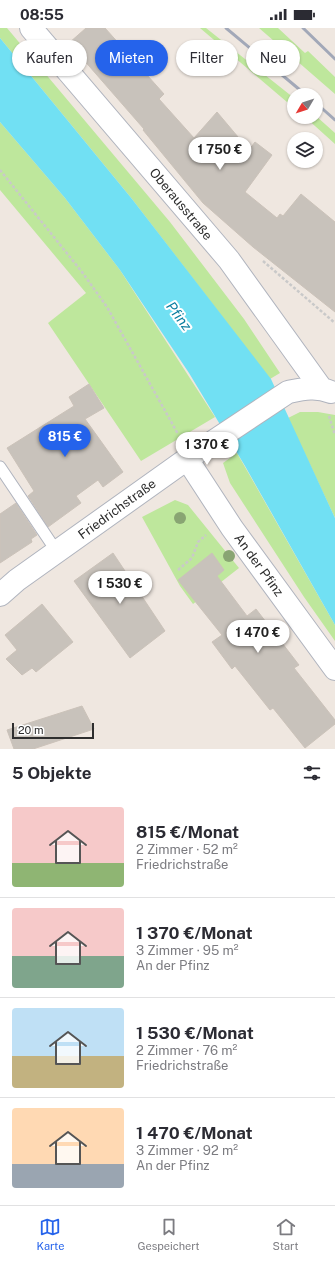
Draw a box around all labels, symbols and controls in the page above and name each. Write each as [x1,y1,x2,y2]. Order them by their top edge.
text: 08:55 [20,6,64,23]
chip: Kaufen [12,40,87,76]
chip: Mieten [95,40,168,76]
chip: Filter [176,40,238,76]
chip: Neu [246,40,300,76]
north arrow [287,88,323,124]
map controls [287,88,323,168]
button: layers [287,132,323,168]
pin: 1 750 € [183,137,257,171]
text: 1 750 € [197,142,243,157]
street label: Oberausstraße [147,165,215,243]
water label: Pfinz [163,298,195,334]
pin: 815 € [37,424,93,458]
text: 815 € [48,429,82,444]
pin: 1 370 € [170,432,244,466]
text: 1 370 € [185,437,229,452]
street label: Friedrichstraße [75,476,159,542]
street label: An der Pfinz [231,531,287,599]
pin: 1 530 € [83,571,157,605]
text: 1 530 € [97,576,143,591]
pin: 1 470 € [221,620,295,654]
text: 1 470 € [236,625,280,640]
scale bar [12,721,94,740]
text: 20 m [18,724,43,736]
icon: filters [301,762,323,784]
text: 5 Objekte [12,763,92,783]
text: 815 €/Monat [136,822,239,842]
icon: home [44,823,92,871]
text: 2 Zimmer · 52 m² [136,842,238,857]
text: Friedrichstraße [136,857,229,872]
text: 1 370 €/Monat [136,923,253,943]
icon: home [44,924,92,972]
text: 3 Zimmer · 95 m² [136,943,239,958]
text: An der Pfinz [136,958,210,973]
text: 1 530 €/Monat [136,1023,254,1043]
icon: home [44,1024,92,1072]
text: 2 Zimmer · 76 m² [136,1043,237,1058]
text: Friedrichstraße [136,1058,229,1073]
text: 1 470 €/Monat [136,1123,253,1143]
icon: home [44,1124,92,1172]
text: 3 Zimmer · 92 m² [136,1143,238,1158]
text: An der Pfinz [136,1158,210,1173]
tab: Karte [36,1216,64,1252]
tab: Gespeichert [137,1216,200,1252]
tab: Start [273,1216,299,1252]

